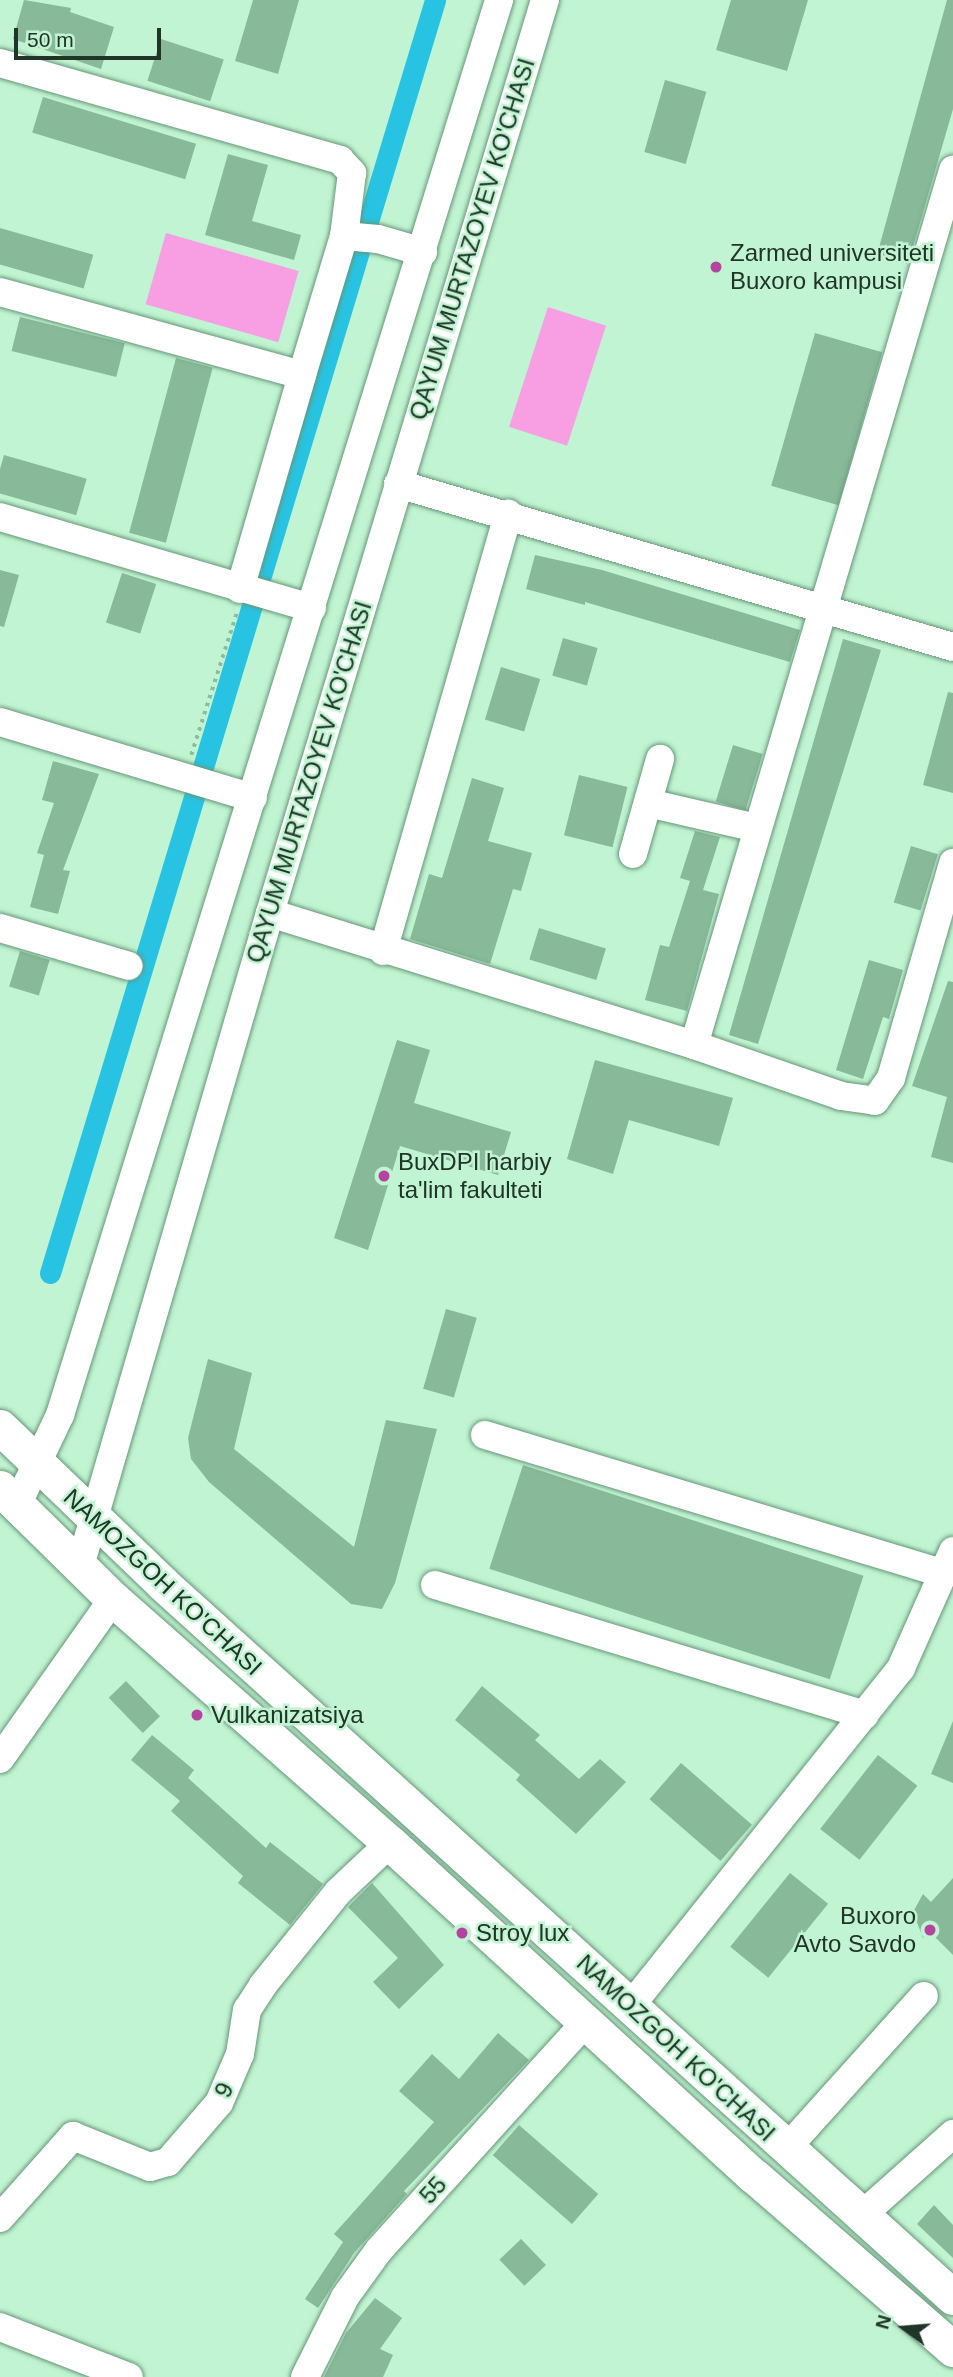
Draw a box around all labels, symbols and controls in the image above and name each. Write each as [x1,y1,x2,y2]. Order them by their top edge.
scale bar [18,14,164,58]
text: 50 m [27,28,74,51]
street label: QAYUM MURTAZOYEV KO'CHASI [403,55,541,423]
place label: Zarmed universiteti Buxoro kampusi [730,239,934,295]
marker: Zarmed universiteti Buxoro kampusi [708,259,724,275]
street label: QAYUM MURTAZOYEV KO'CHASI [240,598,378,966]
place label: BuxDPI harbiy ta'lim fakulteti [398,1148,551,1204]
marker: BuxDPI harbiy ta'lim fakulteti [376,1168,392,1184]
street label: NAMOZGOH KO'CHASI [58,1483,268,1681]
place label: Vulkanizatsiya [211,1701,364,1729]
marker: Vulkanizatsiya [189,1707,205,1723]
place label: Buxoro Avto Savdo [794,1902,916,1958]
place label: Stroy lux [476,1919,569,1947]
marker: Buxoro Avto Savdo [922,1922,938,1938]
marker: Stroy lux [454,1925,470,1941]
street label: NAMOZGOH KO'CHASI [571,1949,781,2147]
street label: 9 [208,2078,240,2102]
street label: 55 [413,2170,453,2210]
north arrow [869,2293,939,2363]
text: N [871,2313,895,2332]

